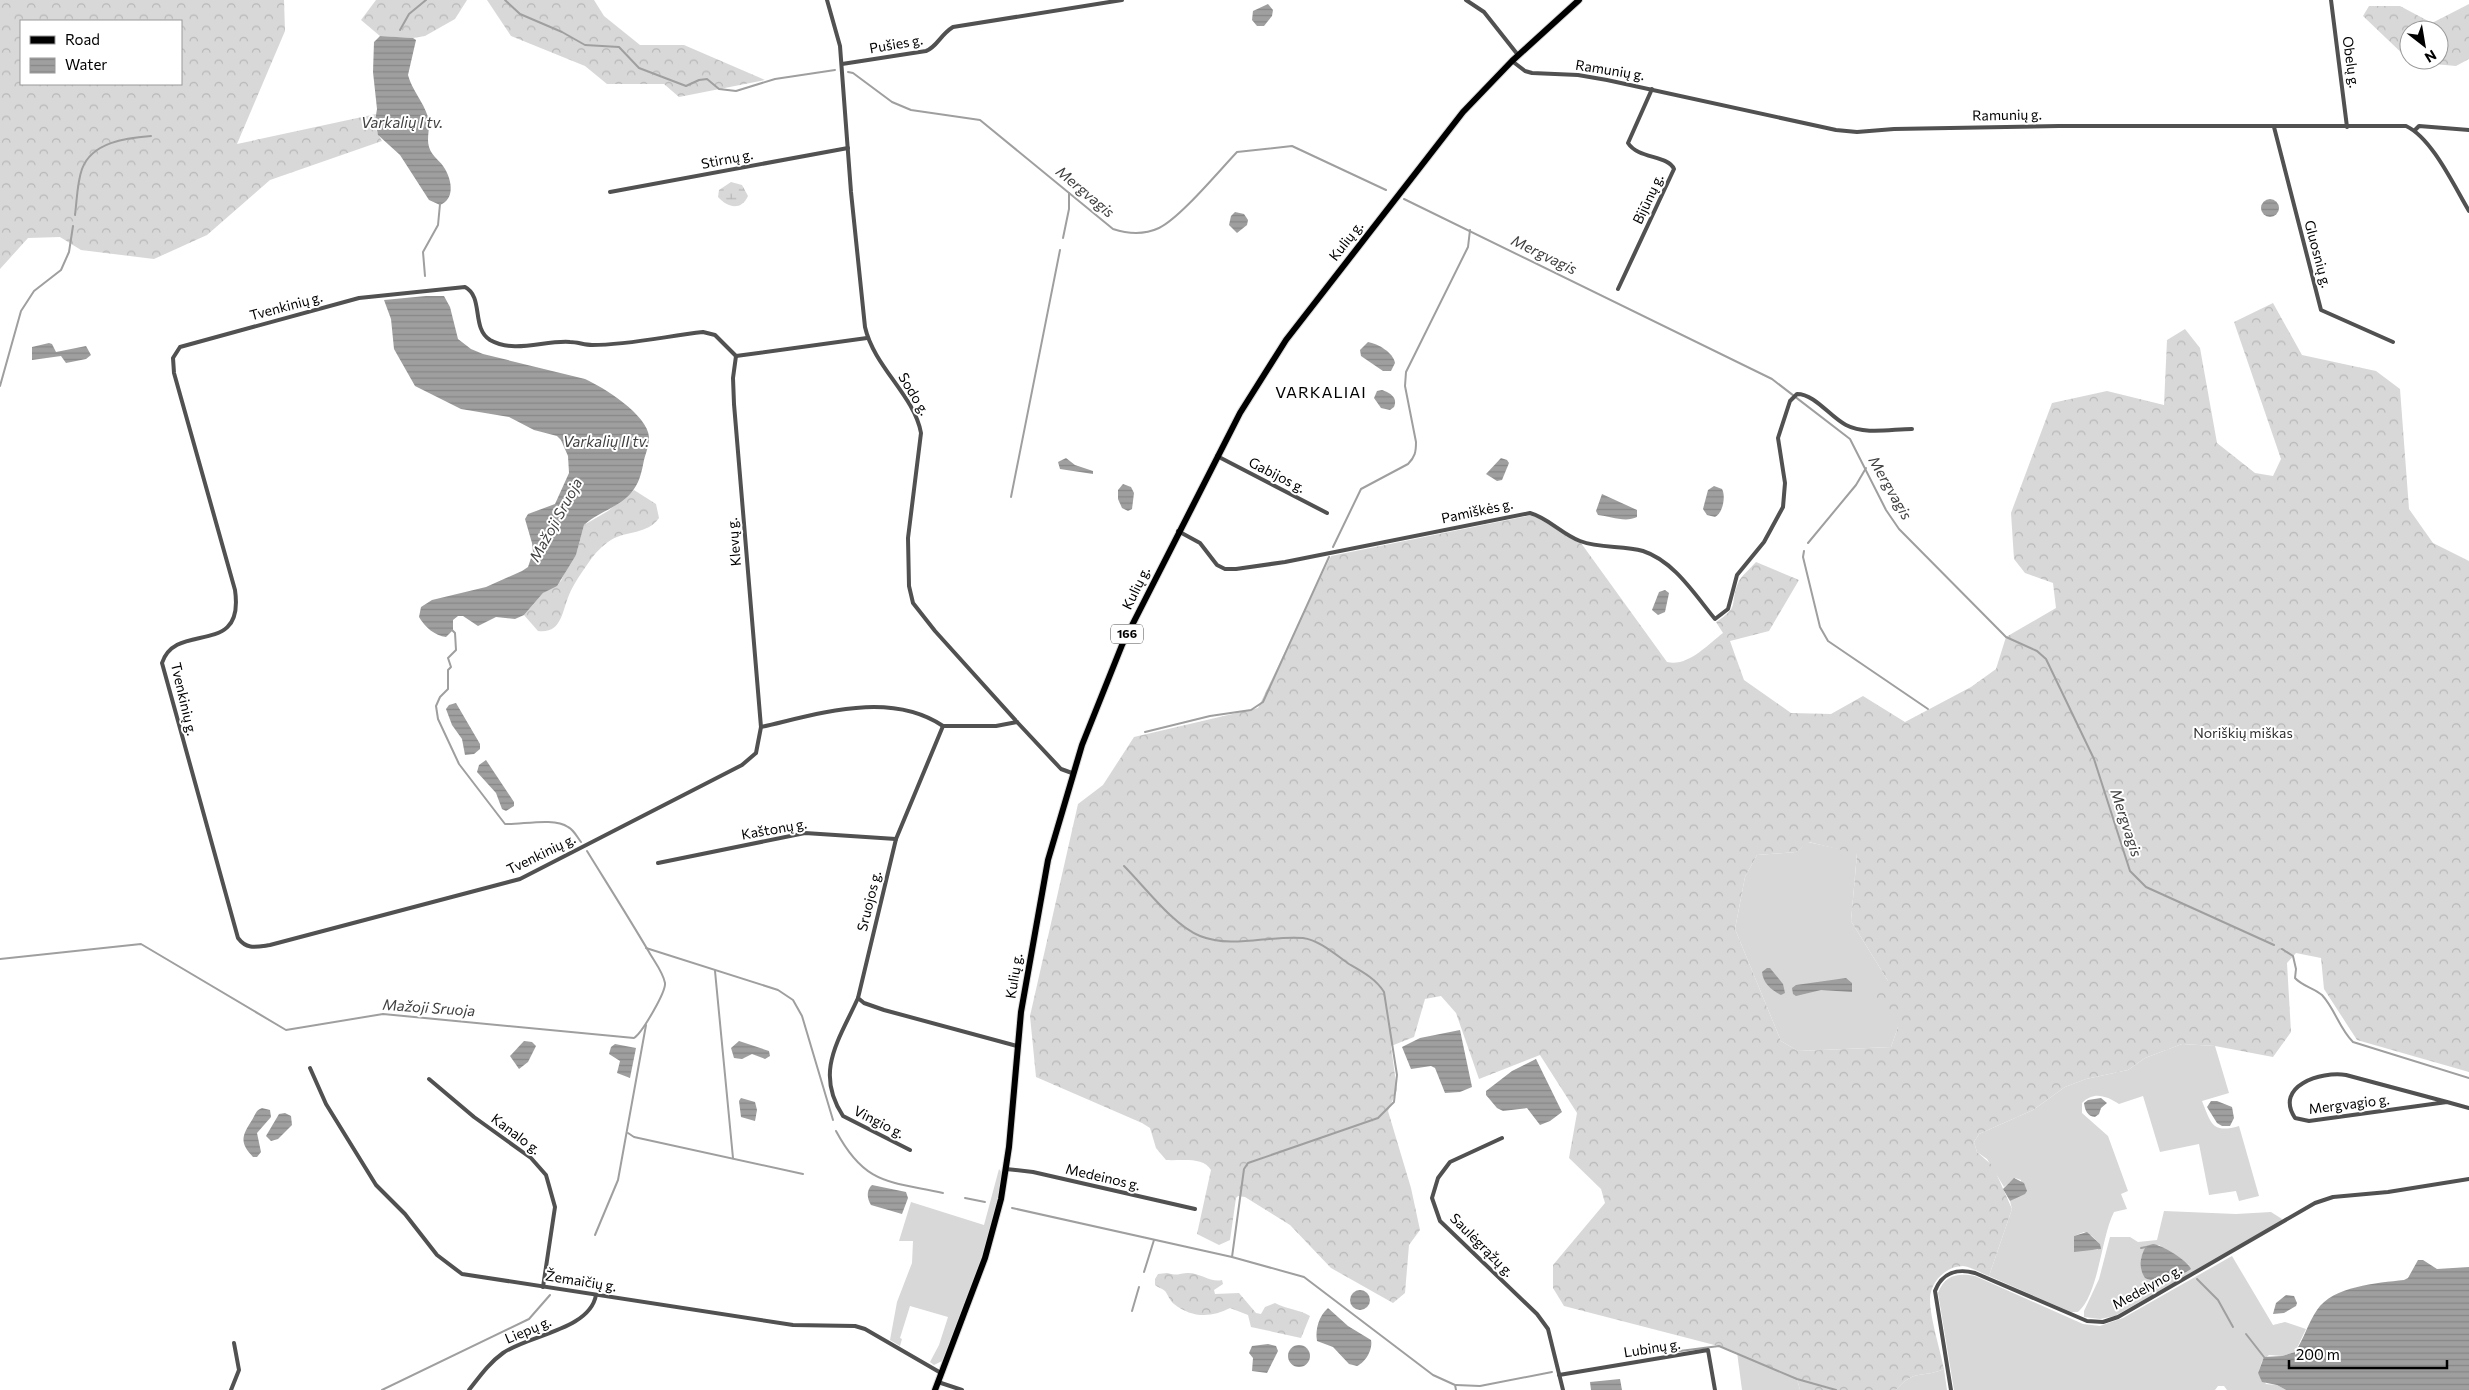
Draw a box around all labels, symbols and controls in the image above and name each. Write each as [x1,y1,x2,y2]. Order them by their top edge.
legend [20,20,182,85]
north arrow [2399,20,2449,70]
text: Road [65,30,100,48]
street label: Pušies g. [868,30,924,57]
street label: Obelų g. [2339,35,2364,89]
text: N [2422,47,2440,67]
text: Water [65,55,107,73]
street label: Ramunių g. [1574,56,1646,83]
street label: Ramunių g. [1972,105,2042,124]
water label: Varkalių I tv. [361,113,443,131]
street label: Stirnų g. [700,145,754,172]
water label: Mergvagis [1053,162,1119,221]
street label: Bijūnų g. [1629,171,1667,227]
street label: Kulių g. [1325,217,1366,264]
street label: Gluosnių g. [2301,218,2336,290]
water label: Mergvagis [1509,231,1580,278]
street label: Tvenkinių g. [248,288,324,323]
street label: Sodo g. [895,369,934,418]
district label: VARKALIAI [1275,382,1367,401]
water label: Varkalių II tv. [563,432,649,450]
water label: Mergvagis [1865,452,1916,523]
street label: Gabijos g. [1246,453,1308,496]
water label: Mažoji Sruoja [525,474,586,564]
street label: Pamiškės g. [1439,495,1514,526]
street label: Klevų g. [723,517,744,567]
street label: Kulių g. [1118,564,1153,612]
road number: 166 [1111,624,1143,644]
street label: Tvenkinių g. [168,661,201,737]
park label: Noriškių miškas [2193,724,2293,741]
water label: Mergvagis [2107,786,2146,859]
street label: Kaštonų g. [740,814,808,843]
street label: Tvenkinių g. [504,830,578,878]
street label: Sruojos g. [853,869,884,933]
street label: Kulių g. [1002,952,1025,1000]
water label: Mažoji Sruoja [382,995,476,1019]
street label: Mergvagio g. [2307,1090,2390,1117]
street label: Vingio g. [851,1102,907,1141]
street label: Kanalo g. [488,1109,544,1158]
street label: Medeinos g. [1064,1160,1142,1193]
street label: Saulėgrąžų g. [1447,1209,1518,1280]
street label: Medelyno g. [2109,1260,2185,1313]
street label: Žemaičių g. [544,1266,618,1295]
street label: Liepų g. [502,1312,554,1347]
street label: Lubinų g. [1622,1335,1681,1360]
scale bar [2289,1338,2446,1370]
text: 200 m [2296,1345,2340,1363]

